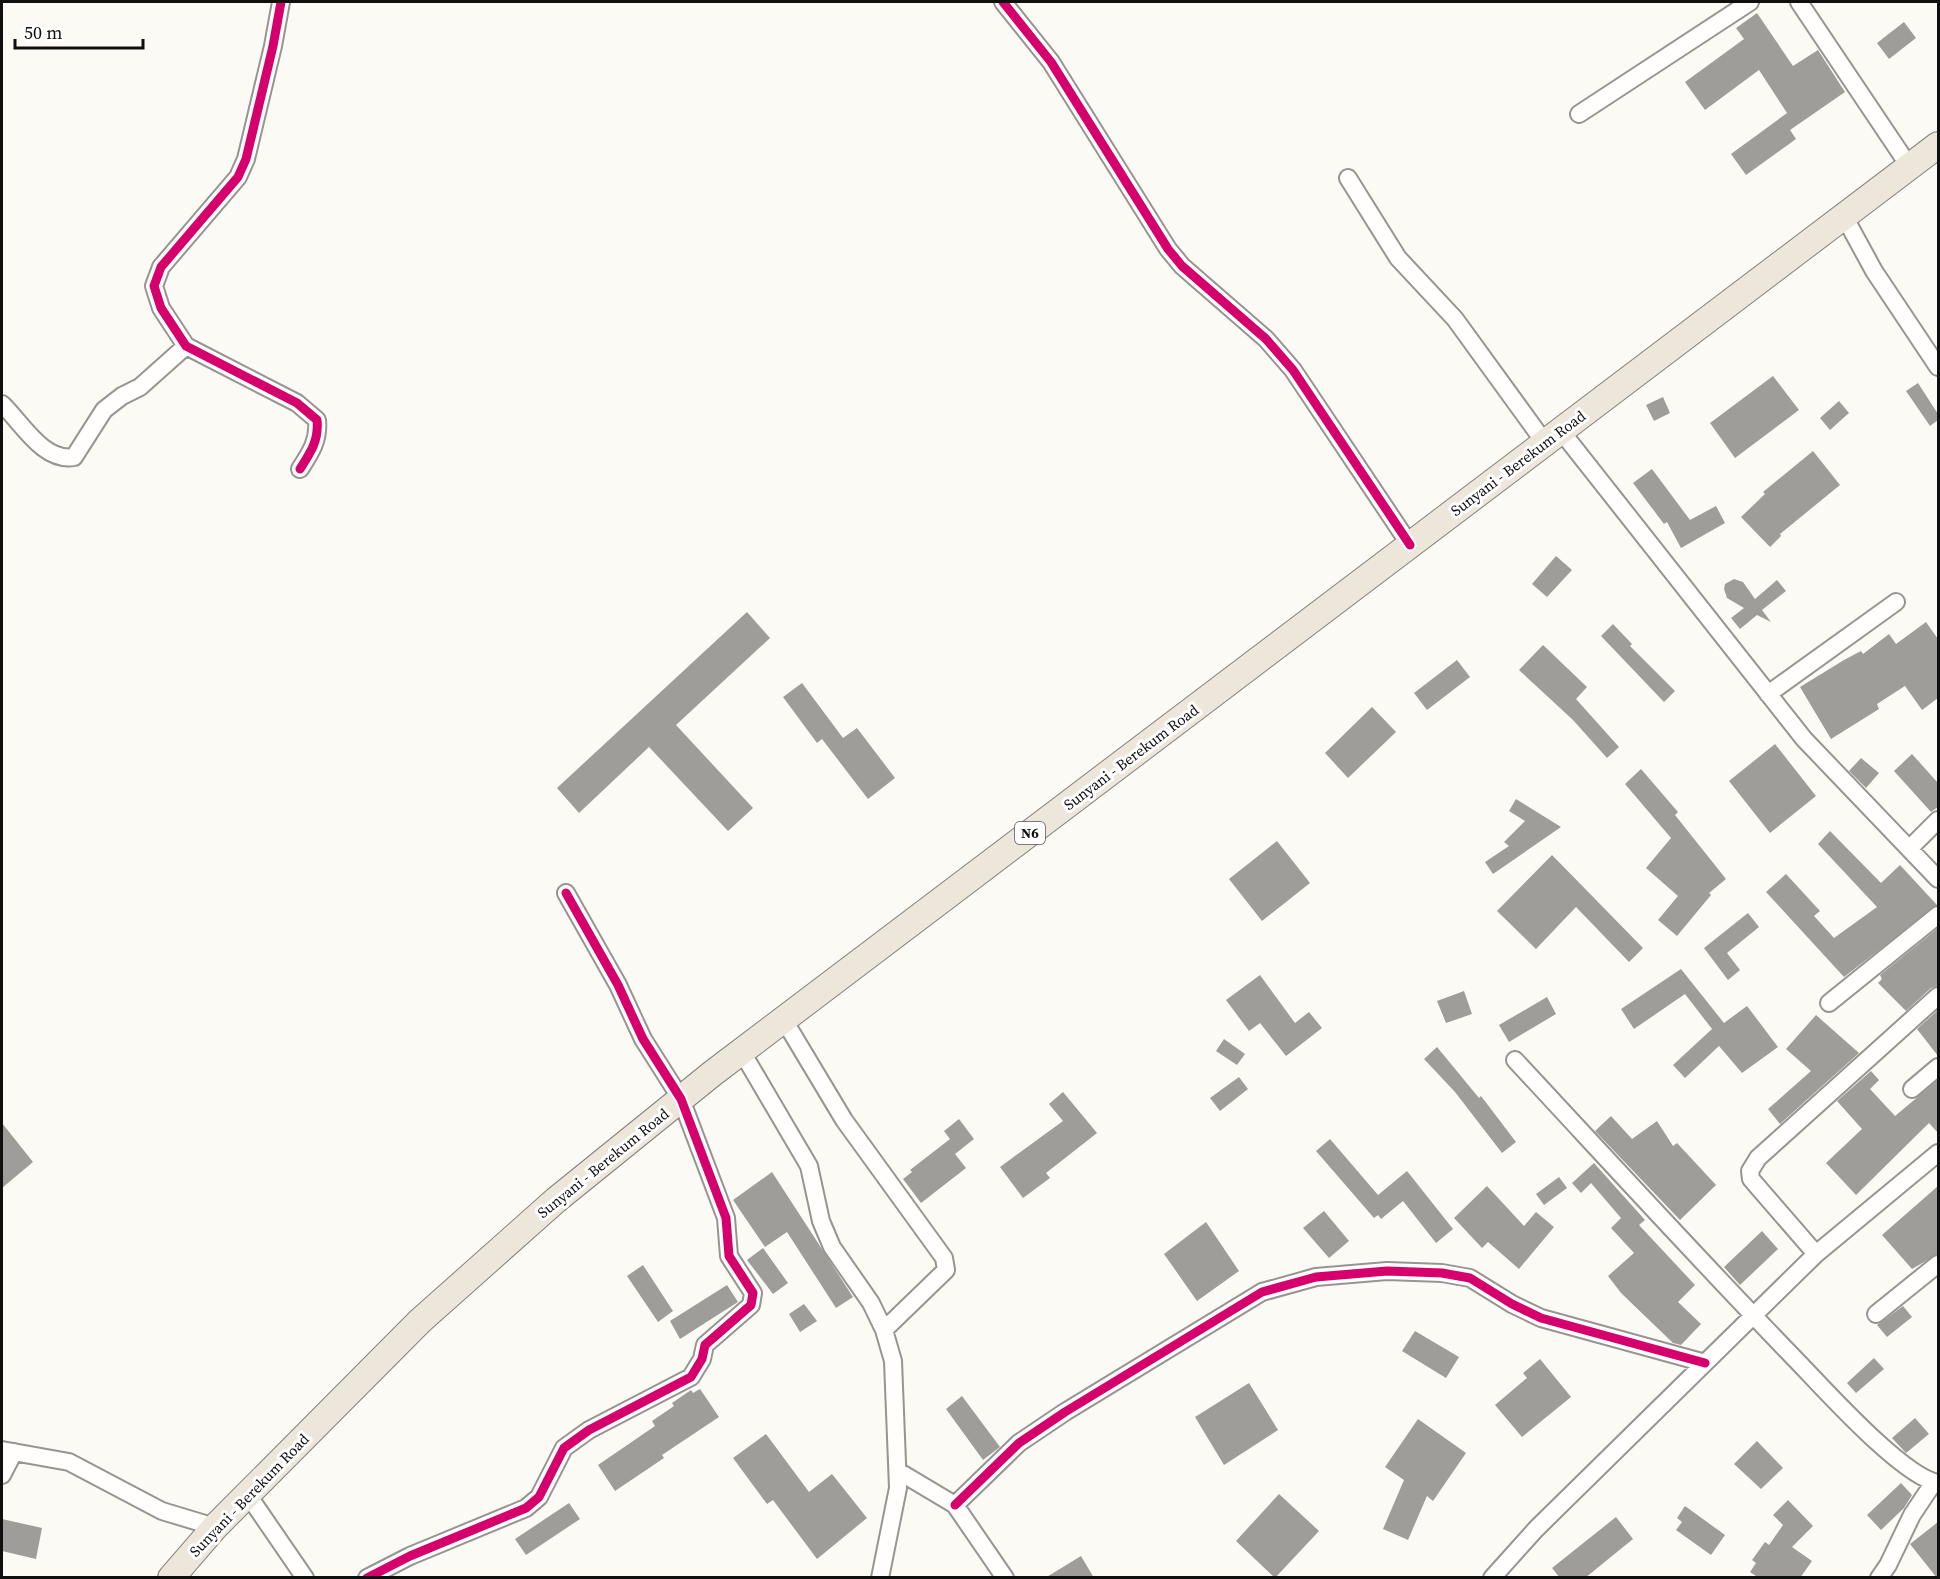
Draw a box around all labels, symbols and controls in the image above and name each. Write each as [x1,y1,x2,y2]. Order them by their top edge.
scale bar [15,12,142,50]
text: 50 m [24,20,62,45]
street label: Sunyani - Berekum Road [1446,405,1590,521]
street label: Sunyani - Berekum Road [1059,699,1203,815]
road number: N6 [1015,822,1045,844]
street label: Sunyani - Berekum Road [533,1103,674,1223]
street label: Sunyani - Berekum Road [185,1428,314,1561]

